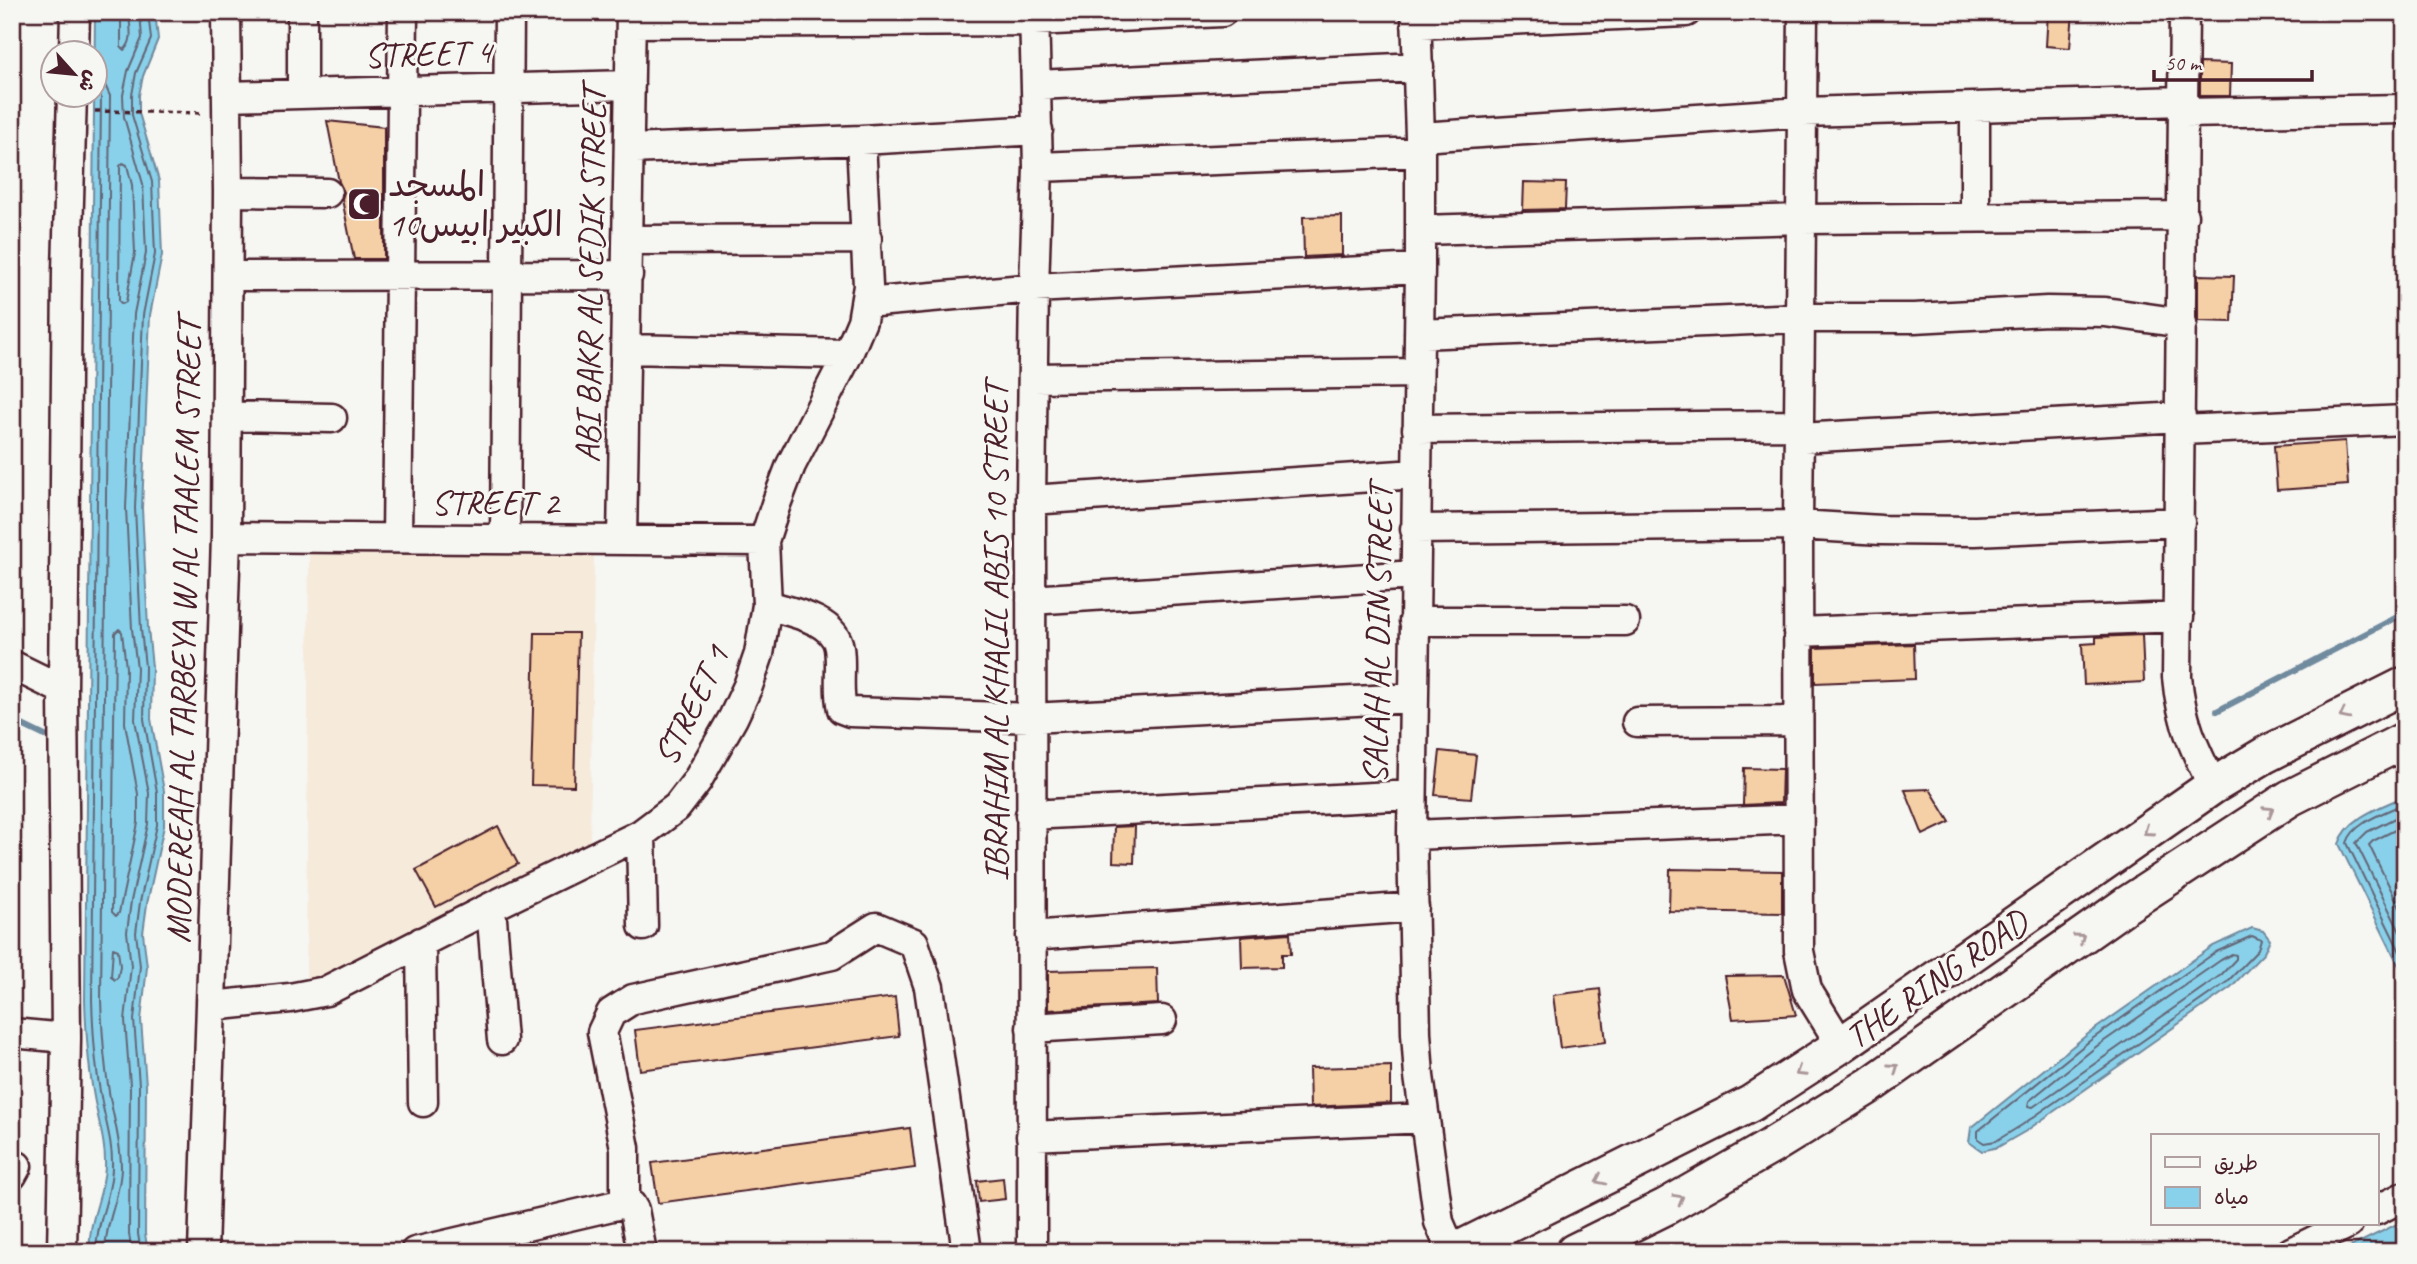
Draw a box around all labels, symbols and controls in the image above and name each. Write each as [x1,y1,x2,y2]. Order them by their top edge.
street label: STREET 4 [364,29,496,78]
north arrow [38,38,108,108]
scale bar [2154,38,2312,82]
text: 50 m [2165,50,2203,76]
text: ش [73,67,104,96]
street label: ABI BAKR AL SEDIK STREET [565,78,616,463]
place label: المسجد الكبير ابيس10 [388,162,563,247]
mosque icon: المسجد الكبير ابيس10 [345,185,383,223]
street label: MODEREAH AL TARBEYA W AL TAALEM STREET [156,310,212,944]
street label: IBRAHIM AL KHALIL ABIS 10 STREET [973,376,1018,882]
street label: SALAH AL DIN STREET [1352,477,1403,784]
street label: STREET 2 [431,480,562,525]
street label: STREET 1 [643,636,741,772]
one-way arrow [2339,707,2351,721]
one-way arrow [2262,807,2275,820]
one-way arrow [2143,823,2156,835]
street label: THE RING ROAD [1836,898,2039,1059]
one-way arrow [2072,933,2085,946]
one-way arrow [1795,1063,1808,1076]
one-way arrow [1886,1064,1899,1076]
legend [2151,1134,2378,1226]
text: طريق [2214,1150,2258,1176]
one-way arrow [1595,1172,1607,1186]
text: مياه [2214,1184,2249,1210]
one-way arrow [1671,1194,1684,1207]

